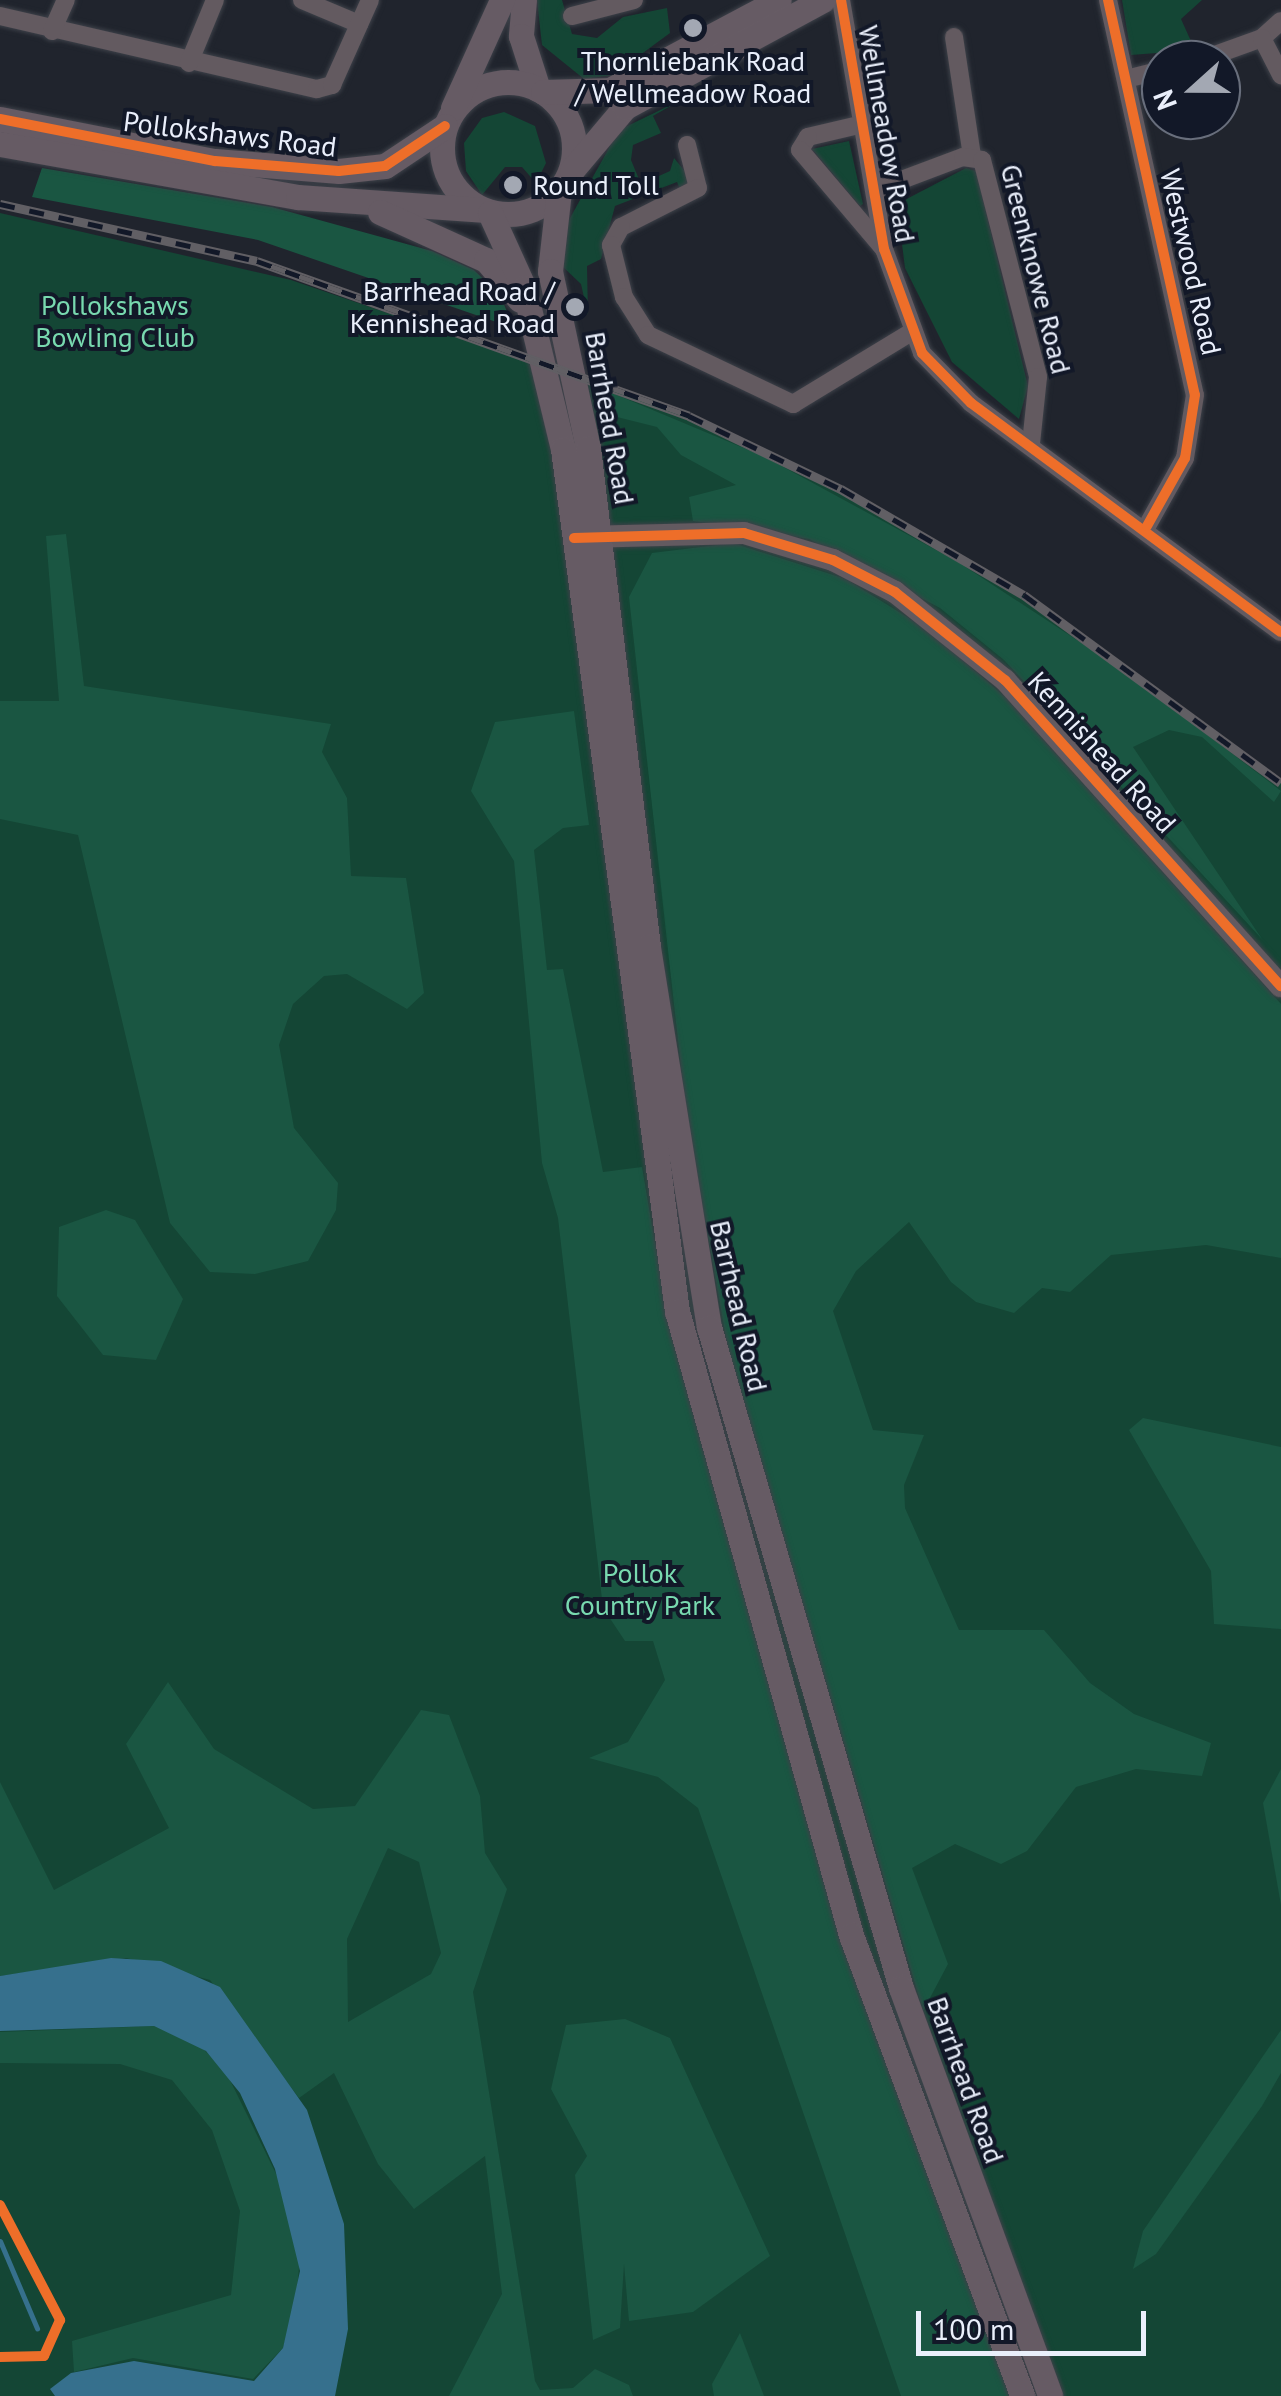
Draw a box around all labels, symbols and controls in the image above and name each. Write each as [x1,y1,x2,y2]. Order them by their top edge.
marker: Thornliebank Road / Wellmeadow Road [682,17,704,39]
street label: Wellmeadow Road [851,22,923,246]
north arrow [1141,40,1241,140]
place label: Thornliebank Road / Wellmeadow Road [574,44,812,110]
text: N [1144,85,1185,115]
street label: Pollokshaws Road [121,104,339,164]
street label: Greenknowe Road [994,161,1078,377]
street label: Westwood Road [1153,166,1229,358]
place label: Round Toll [533,168,660,202]
marker: Round Toll [502,174,524,196]
place label: Barrhead Road / Kennishead Road [350,274,555,340]
park label: Pollokshaws Bowling Club [35,288,195,354]
marker: Barrhead Road / Kennishead Road [564,296,586,318]
street label: Barrhead Road [578,329,642,507]
street label: Kennishead Road [1021,665,1183,839]
street label: Barrhead Road [703,1217,775,1395]
park label: Pollok Country Park [564,1556,716,1622]
street label: Barrhead Road [920,1992,1012,2168]
scale bar [921,2291,1151,2353]
text: 100 m [933,2309,1014,2348]

